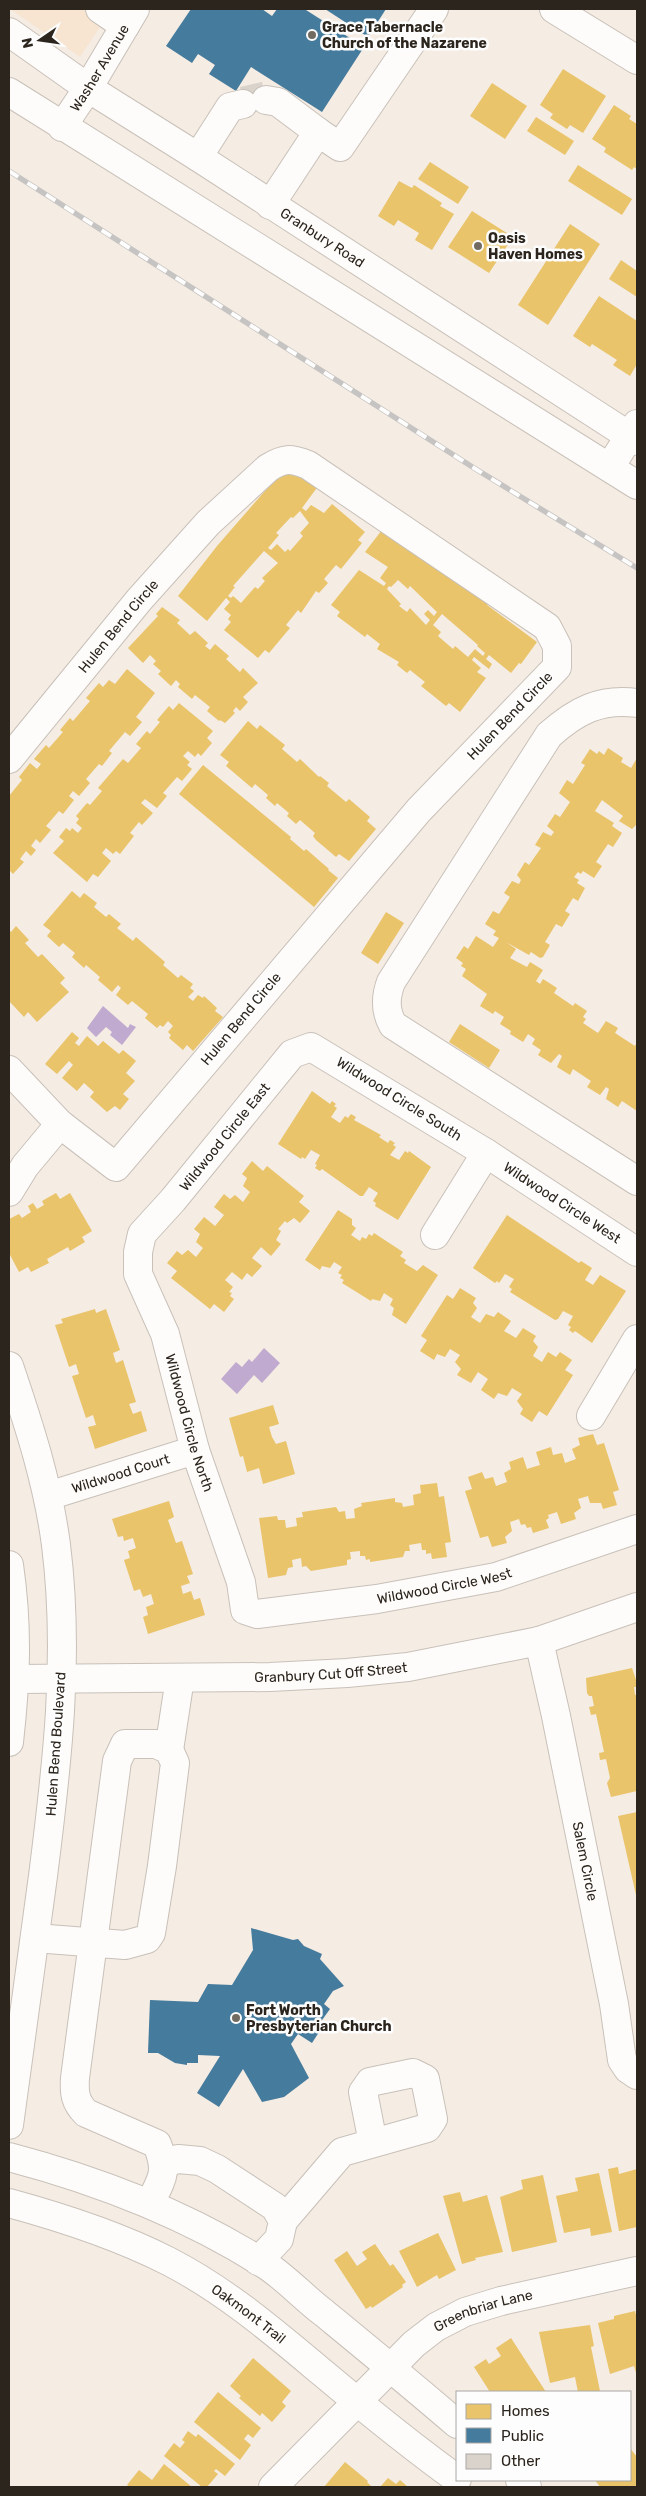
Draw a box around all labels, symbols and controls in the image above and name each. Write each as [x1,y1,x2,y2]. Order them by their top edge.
north arrow [15,15,65,65]
place label: Grace Tabernacle Church of the Nazarene [322,19,487,52]
street label: Washer Avenue [66,21,133,115]
marker: Grace Tabernacle Church of the Nazarene [306,29,318,41]
text: N [18,36,37,50]
street label: Granbury Road [277,204,368,271]
place label: Oasis Haven Homes [488,230,583,263]
marker: Oasis Haven Homes [472,240,484,252]
street label: Hulen Bend Circle [75,576,162,676]
street label: Hulen Bend Circle [464,668,556,764]
street label: Hulen Bend Circle [197,969,285,1069]
street label: Wildwood Circle South [333,1053,465,1145]
street label: Wildwood Circle East [176,1079,274,1195]
street label: Wildwood Circle West [500,1159,624,1248]
street label: Wildwood Circle North [162,1352,217,1494]
street label: Wildwood Court [69,1450,172,1497]
street label: Wildwood Circle West [376,1564,514,1607]
street label: Granbury Cut Off Street [254,1659,409,1686]
street label: Hulen Bend Boulevard [42,1671,70,1817]
street label: Salem Circle [569,1820,602,1902]
place label: Fort Worth Presbyterian Church [246,2002,392,2035]
marker: Fort Worth Presbyterian Church [230,2012,242,2024]
street label: Oakmont Trail [208,2280,289,2347]
street label: Greenbriar Lane [431,2286,534,2335]
legend [456,2391,631,2481]
text: Homes [501,2402,550,2420]
text: Public [501,2427,544,2445]
text: Other [501,2452,541,2470]

